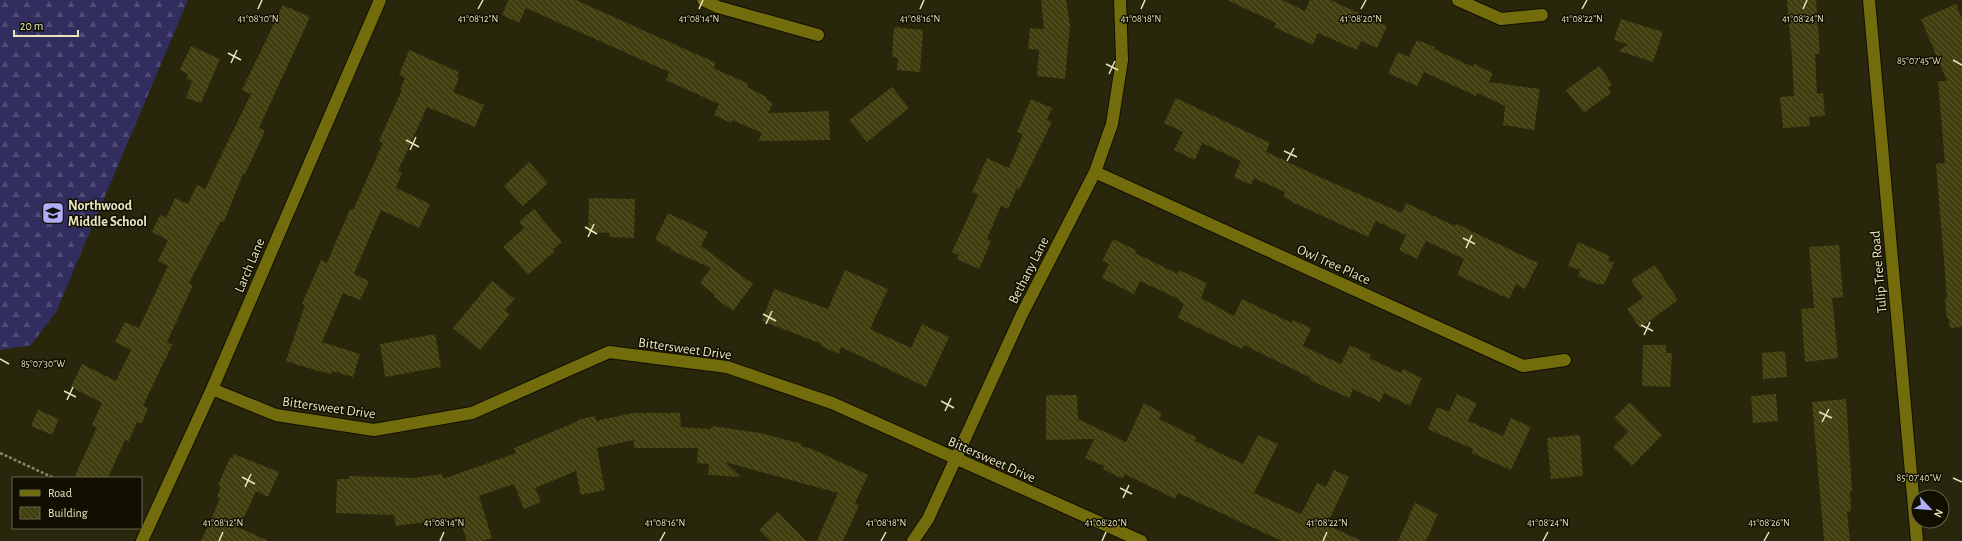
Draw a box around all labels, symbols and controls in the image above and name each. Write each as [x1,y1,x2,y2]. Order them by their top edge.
scale bar [14,12,78,38]
text: 41°08'10"N [237,14,279,24]
text: 41°08'12"N [458,14,498,24]
text: 41°08'14"N [679,14,719,24]
text: 41°08'16"N [900,14,940,24]
text: 41°08'18"N [1121,14,1161,24]
text: 41°08'20"N [1340,14,1382,24]
text: 41°08'22"N [1561,14,1603,24]
text: 41°08'24"N [1782,14,1824,24]
text: 20 m [20,20,43,32]
text: 85°07'45"W [1897,56,1941,66]
place label: Northwood Middle School [68,199,147,229]
school or university icon: Northwood Middle School [40,200,66,226]
street label: Tulip Tree Road [1868,230,1890,314]
street label: Bethany Lane [1006,235,1052,306]
street label: Larch Lane [232,236,268,295]
street label: Owl Tree Place [1295,242,1372,287]
street label: Bittersweet Drive [637,336,732,362]
text: 85°07'30"W [21,359,65,369]
street label: Bittersweet Drive [281,395,376,421]
street label: Bittersweet Drive [946,434,1037,485]
text: 85°07'40"W [1897,473,1942,483]
legend [12,477,142,529]
text: Road [48,487,72,499]
north arrow [1910,489,1950,529]
text: Building [48,507,88,519]
text: N [1932,507,1945,519]
text: 41°08'12"N [203,518,243,528]
text: 41°08'14"N [424,518,464,528]
text: 41°08'16"N [645,518,685,528]
text: 41°08'18"N [866,518,906,528]
text: 41°08'20"N [1085,518,1127,528]
text: 41°08'22"N [1306,518,1348,528]
text: 41°08'24"N [1527,518,1569,528]
text: 41°08'26"N [1748,518,1790,528]

